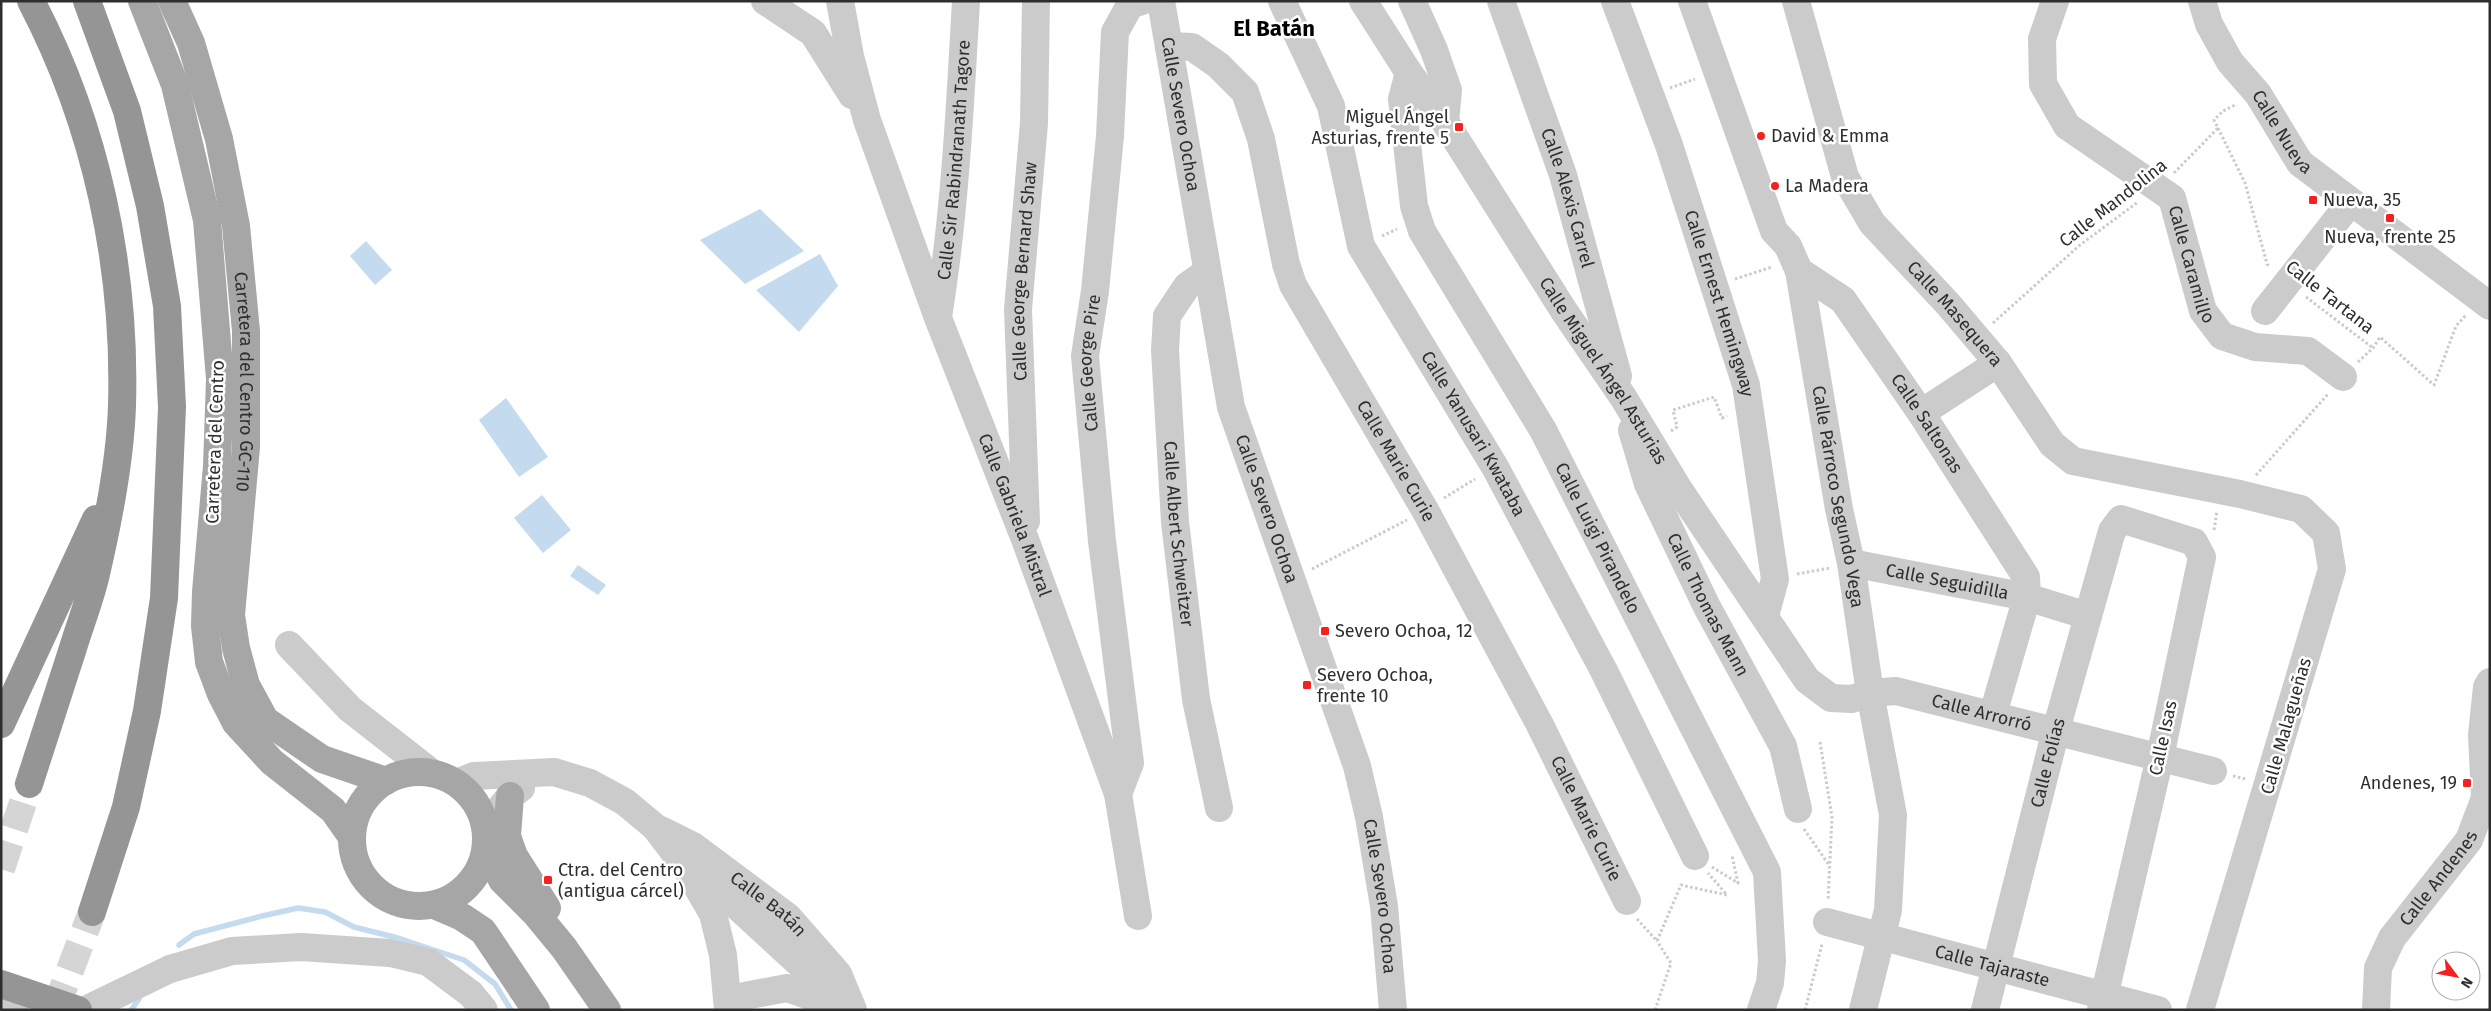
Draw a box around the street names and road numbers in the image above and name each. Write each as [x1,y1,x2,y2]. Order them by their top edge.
street label: Calle Severo Ochoa [1156,35,1205,193]
street label: Calle Sir Rabindranath Tagore [933,39,975,281]
street label: Calle Nueva [2247,86,2316,179]
street label: Calle Alexis Carrel [1536,125,1599,270]
street label: Calle Mandolina [2055,154,2171,252]
street label: Calle George Bernard Shaw [1007,161,1042,381]
street label: Calle Caramillo [2164,203,2220,328]
street label: Calle Ernest Hemingway [1680,207,1759,398]
street label: Calle Masequera [1902,256,2007,371]
street label: Calle Tartana [2281,256,2379,338]
street label: Carretera del Centro GC-110 [229,271,257,493]
street label: Calle Miguel Ángel Asturias [1534,273,1672,468]
street label: Calle George Pire [1074,293,1105,433]
street label: Calle Yanusari Kwataba [1416,347,1530,520]
street label: Carretera del Centro [201,360,229,524]
street label: Calle Saltonas [1886,369,1968,477]
street label: Calle Párroco Segundo Vega [1807,384,1868,609]
street label: Calle Marie Curie [1352,396,1440,525]
street label: Calle Gabriela Mistral [973,430,1056,600]
street label: Calle Severo Ochoa [1231,432,1303,586]
street label: Calle Albert Schweitzer [1159,440,1198,628]
street label: Calle Luigi Pirandelo [1550,459,1645,617]
street label: Calle Thomas Mann [1662,529,1754,680]
street label: Calle Seguidilla [1884,559,2011,604]
street label: Calle Malagueñas [2256,655,2316,797]
street label: Calle Arrorró [1929,689,2034,736]
street label: Calle Isas [2144,698,2182,778]
street label: Calle Folías [2026,715,2070,810]
street label: Calle Marie Curie [1546,752,1626,885]
street label: Calle Severo Ochoa [1358,817,1401,975]
street label: Calle Andenes [2395,828,2482,930]
street label: Calle Batán [726,867,811,941]
street label: Calle Tajaraste [1932,940,2052,992]

